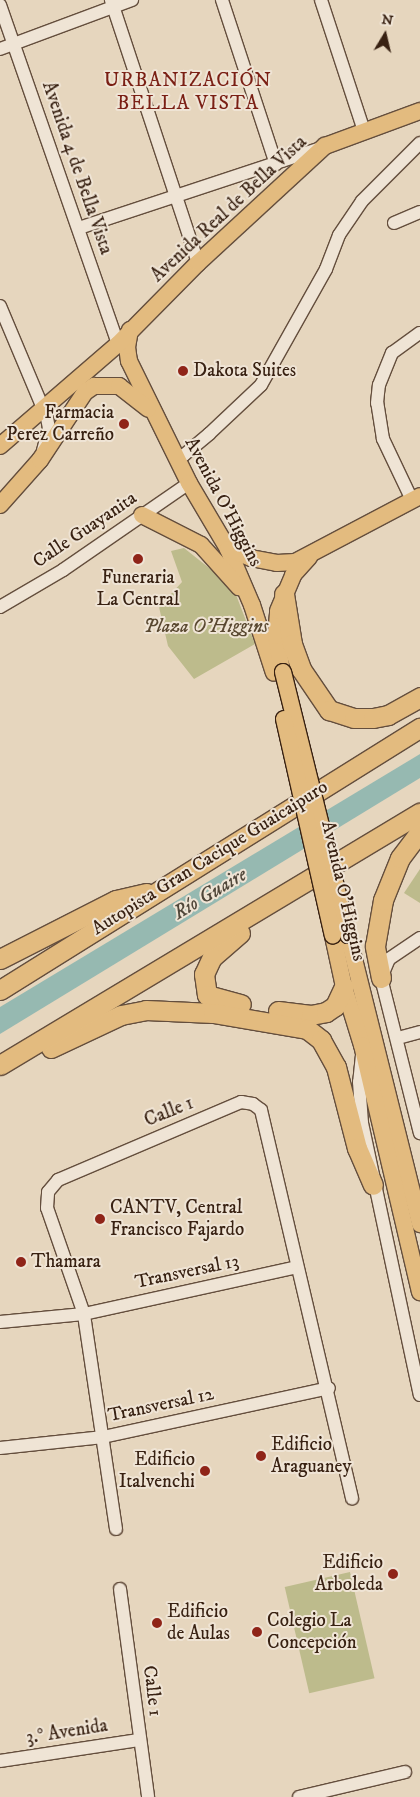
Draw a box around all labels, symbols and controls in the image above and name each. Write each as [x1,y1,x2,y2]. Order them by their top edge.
north arrow [360,10,410,60]
text: N [380,10,394,30]
district label: URBANIZACIÓN BELLA VISTA [103,69,273,116]
street label: Avenida 4 de Bella Vista [37,78,117,258]
street label: Avenida Real de Bella Vista [146,131,312,287]
place label: Dakota Suites [193,360,296,382]
marker: Dakota Suites [177,365,189,377]
place label: Farmacia Perez Carreño [6,402,114,446]
marker: Farmacia Perez Carreño [118,418,130,430]
street label: Avenida O'Higgins [179,433,267,571]
street label: Calle Guayanita [29,487,141,573]
marker: Funeraria La Central [132,553,144,565]
place label: Funeraria La Central [96,567,180,611]
park label: Plaza O'Higgins [144,616,268,638]
street label: Autopista Gran Cacique Guaicaipuro [88,776,332,940]
street label: Avenida O'Higgins [316,819,370,963]
water label: Río Guaire [169,863,251,925]
street label: Calle 1 [141,1092,197,1132]
place label: CANTV, Central Francisco Fajardo [110,1197,244,1241]
marker: CANTV, Central Francisco Fajardo [94,1213,106,1225]
street label: Transversal 13 [133,1250,241,1294]
place label: Thamara [31,1251,101,1273]
marker: Thamara [15,1256,27,1268]
street label: Transversal 12 [106,1383,216,1427]
place label: Edificio Araguaney [271,1434,351,1478]
place label: Edificio Italvenchi [119,1449,195,1493]
marker: Edificio Araguaney [255,1450,267,1462]
marker: Edificio Italvenchi [199,1465,211,1477]
place label: Edificio Arboleda [315,1552,383,1596]
marker: Edificio Arboleda [387,1568,399,1580]
place label: Edificio de Aulas [167,1601,230,1645]
place label: Colegio La Concepción [267,1610,357,1654]
marker: Edificio de Aulas [151,1617,163,1629]
marker: Colegio La Concepción [251,1626,263,1638]
street label: Calle 1 [138,1664,166,1718]
street label: 3.° Avenida [25,1714,109,1750]

